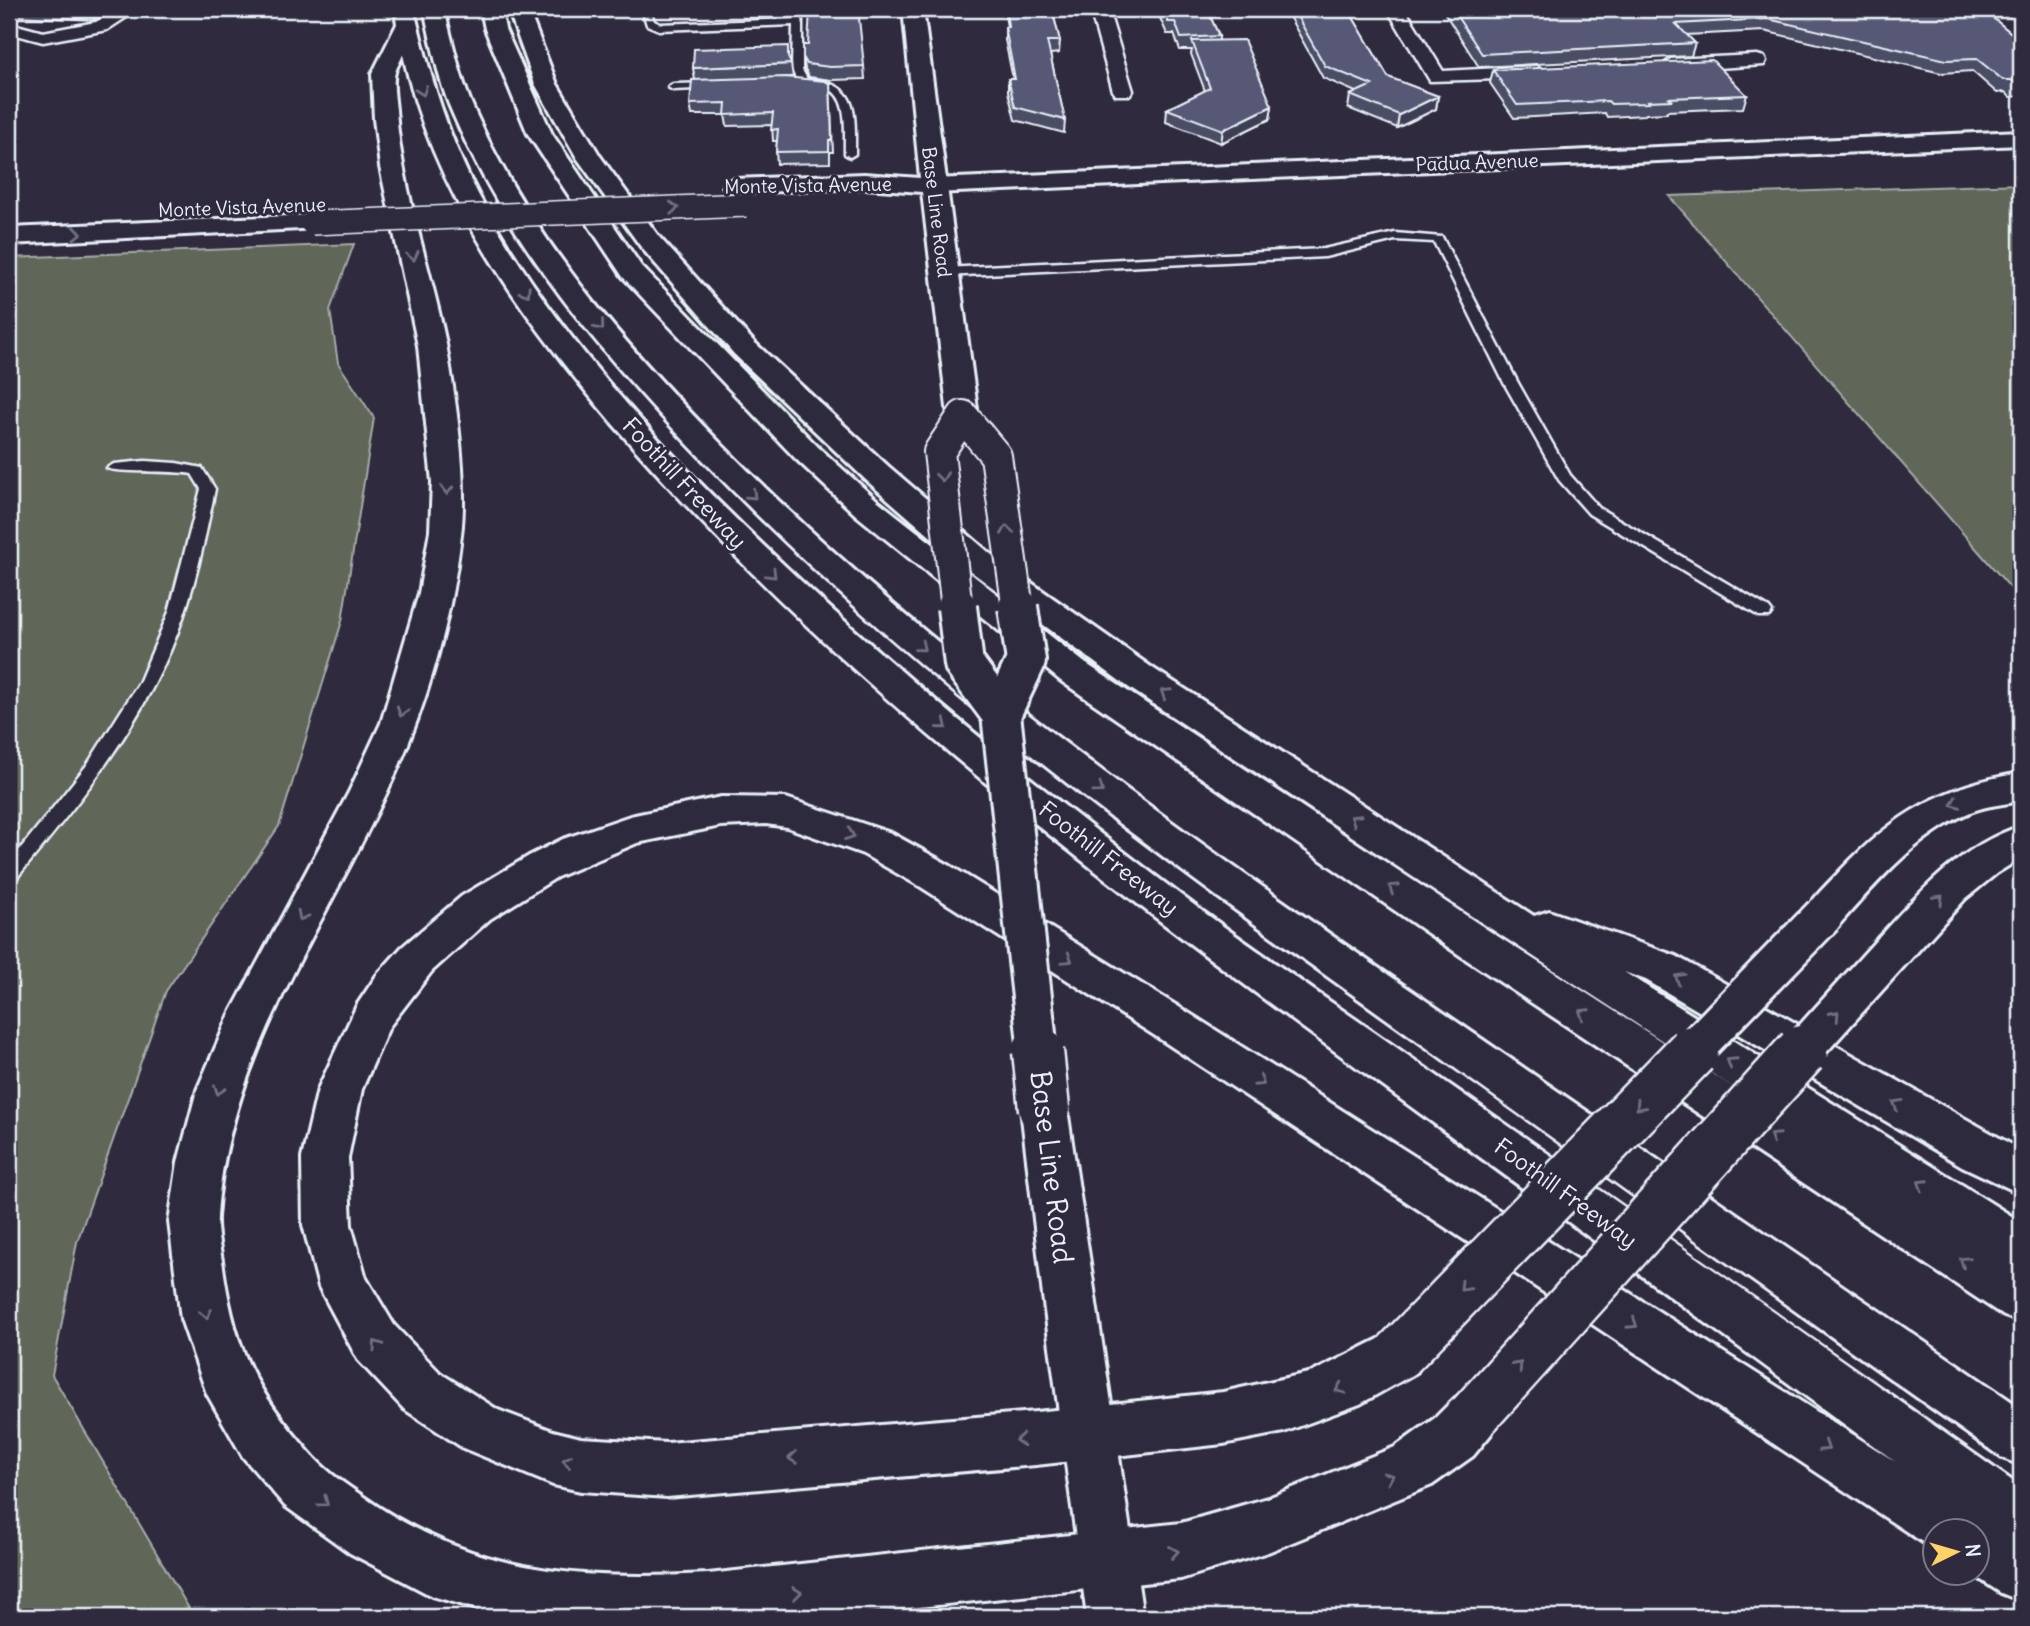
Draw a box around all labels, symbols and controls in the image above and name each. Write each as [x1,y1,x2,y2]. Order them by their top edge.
one-way arrow [414,85,428,97]
street label: Base Line Road [917,145,957,279]
street label: Padua Avenue [1415,148,1539,176]
street label: Monte Vista Avenue [724,172,892,198]
street label: Monte Vista Avenue [158,192,326,222]
one-way arrow [669,200,680,215]
one-way arrow [72,226,83,241]
one-way arrow [405,250,419,262]
one-way arrow [518,285,531,298]
one-way arrow [592,318,604,331]
street label: Foothill Freeway [617,411,753,555]
one-way arrow [934,471,949,482]
one-way arrow [439,485,455,496]
one-way arrow [744,486,757,499]
one-way arrow [1000,525,1015,536]
one-way arrow [764,566,777,579]
one-way arrow [913,639,925,652]
one-way arrow [1160,689,1173,702]
one-way arrow [396,706,411,718]
one-way arrow [935,716,947,729]
one-way arrow [1091,781,1104,793]
street label: Foothill Freeway [1033,794,1185,922]
one-way arrow [1950,795,1962,809]
one-way arrow [1349,814,1362,827]
one-way arrow [843,827,856,841]
one-way arrow [1388,884,1401,896]
one-way arrow [1931,895,1944,908]
one-way arrow [296,909,310,921]
one-way arrow [1061,951,1074,964]
one-way arrow [1674,973,1686,986]
one-way arrow [1577,1009,1590,1022]
one-way arrow [1827,1010,1839,1023]
one-way arrow [1726,1057,1739,1070]
street label: Base Line Road [1022,1069,1082,1265]
one-way arrow [1252,1074,1265,1086]
one-way arrow [213,1084,228,1096]
one-way arrow [1635,1097,1648,1110]
one-way arrow [1892,1099,1905,1112]
street label: Foothill Freeway [1489,1131,1643,1255]
one-way arrow [1768,1132,1781,1145]
one-way arrow [1917,1180,1930,1193]
one-way arrow [1959,1257,1972,1270]
one-way arrow [1460,1279,1473,1292]
one-way arrow [198,1308,213,1320]
one-way arrow [1625,1316,1638,1328]
one-way arrow [373,1340,385,1353]
one-way arrow [1510,1361,1523,1374]
one-way arrow [1335,1381,1347,1395]
one-way arrow [1014,1432,1025,1447]
one-way arrow [1817,1439,1830,1452]
one-way arrow [788,1450,799,1465]
one-way arrow [561,1454,573,1469]
one-way arrow [1382,1471,1394,1485]
one-way arrow [316,1494,329,1506]
north arrow [1922,1518,1992,1588]
text: N [1960,1543,1985,1558]
one-way arrow [1168,1545,1180,1560]
one-way arrow [792,1586,803,1601]

